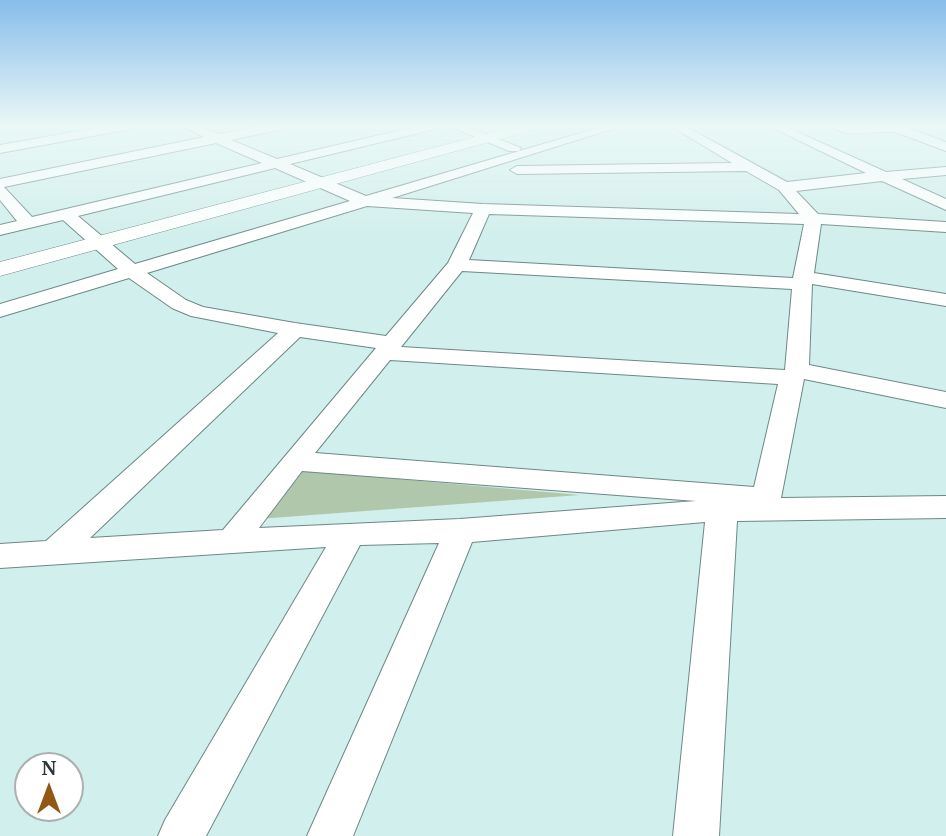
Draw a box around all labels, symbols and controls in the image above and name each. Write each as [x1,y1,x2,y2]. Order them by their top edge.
north arrow [14,752,84,822]
text: N [42,755,56,781]

